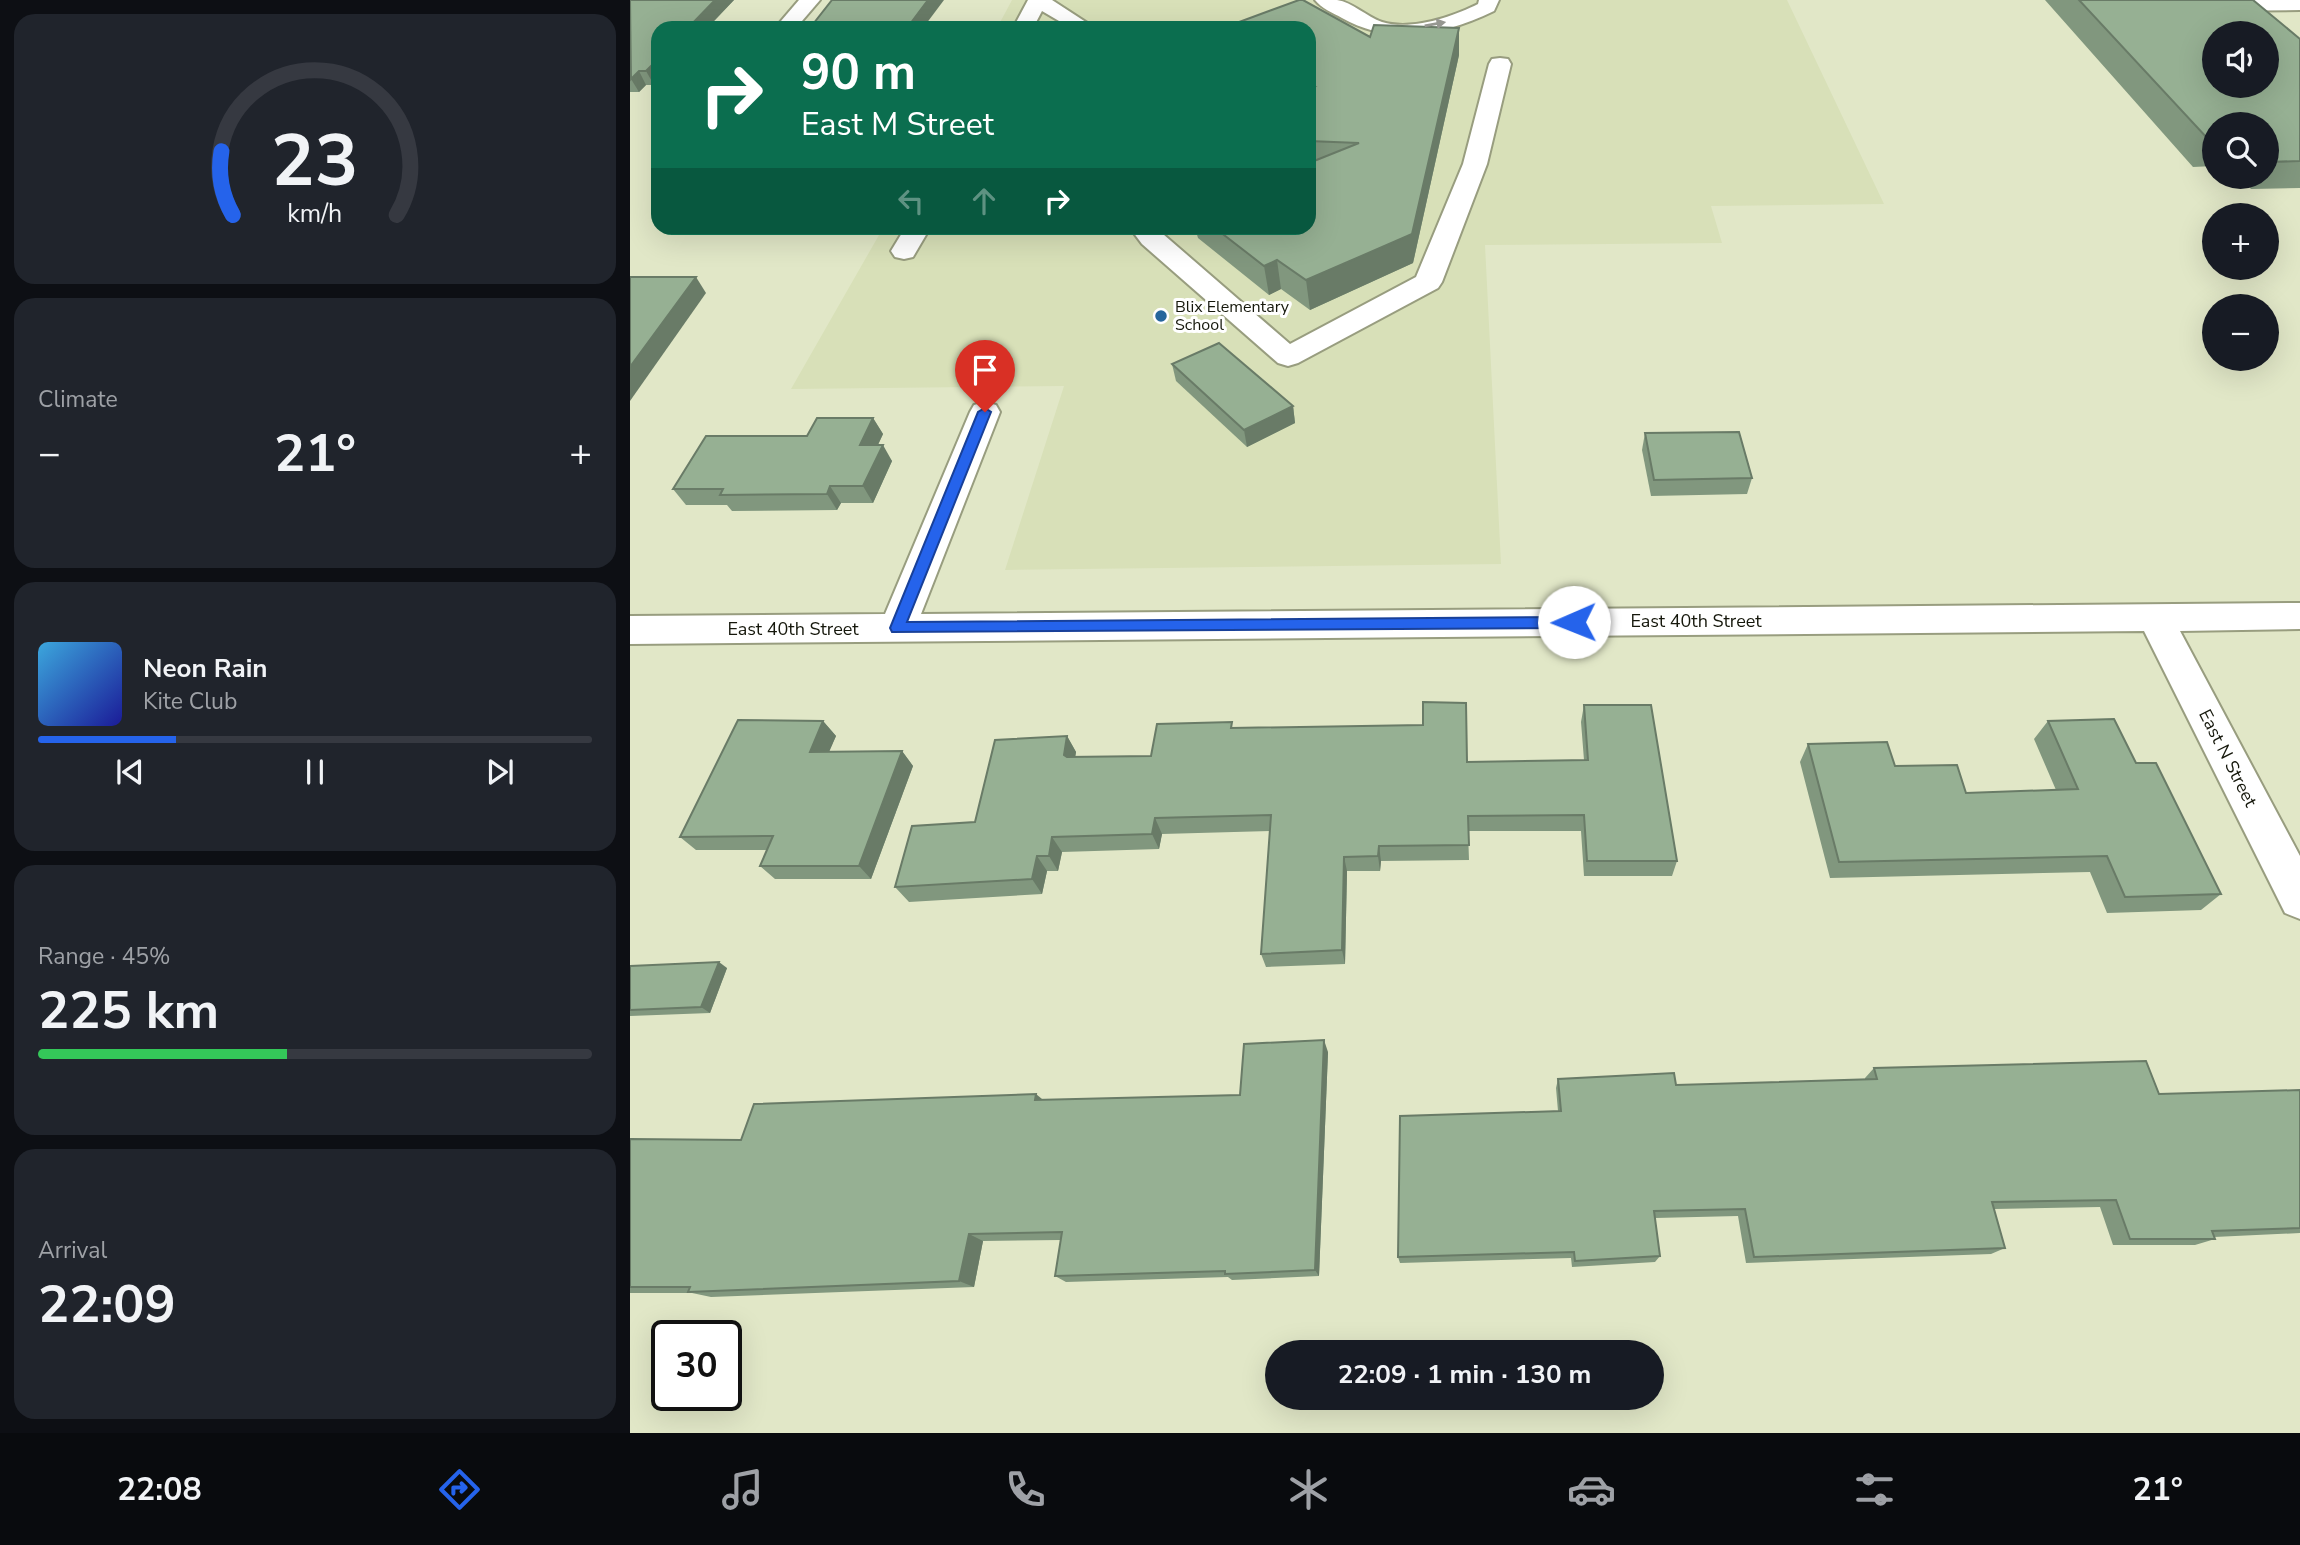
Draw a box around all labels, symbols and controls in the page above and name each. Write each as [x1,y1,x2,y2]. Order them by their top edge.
one-way arrow [1424,18,1446,29]
map controls [2202,21,2279,371]
button: sound [2202,21,2279,98]
text: 90 m [801,39,916,106]
icon: right [686,49,777,140]
text: East M Street [801,103,994,146]
text: 23 [271,111,359,211]
button: search [2202,112,2279,189]
icon: left [892,182,930,220]
icon: ahead [965,182,1003,220]
icon: right [1038,182,1076,220]
text: km/h [287,197,343,231]
button: + [2202,203,2279,280]
button: − [2202,294,2279,371]
place label: Blix Elementary School [1175,296,1290,336]
marker: Blix Elementary School [1153,308,1169,324]
pin [955,340,1015,412]
icon: arrive [966,351,1004,389]
text: Climate [38,384,118,415]
text: 21° [274,418,356,489]
text: − [38,428,61,479]
text: + [569,428,592,479]
position arrow [1537,585,1611,659]
street label: East 40th Street [1630,609,1762,633]
street label: East 40th Street [727,617,859,641]
text: Neon Rain [143,651,268,686]
text: Kite Club [143,686,237,717]
street label: East N Street [2193,705,2263,811]
icon: previous [111,753,149,791]
icon: pause [296,753,334,791]
icon: next [481,753,519,791]
text: Range · 45% [38,941,170,972]
text: 225 km [38,975,219,1046]
text: Arrival [38,1235,107,1266]
text: 22:09 [38,1269,176,1340]
speed limit sign: 30 [651,1320,742,1411]
text: 22:09 · 1 min · 130 m [1338,1357,1591,1392]
icon: directions [435,1465,484,1514]
icon: music [718,1465,767,1514]
icon: phone [1001,1465,1050,1514]
icon: climate [1284,1465,1333,1514]
icon: car [1567,1465,1616,1514]
icon: filters [1850,1465,1899,1514]
text: 22:08 [117,1468,202,1511]
text: 21° [2132,1468,2183,1511]

